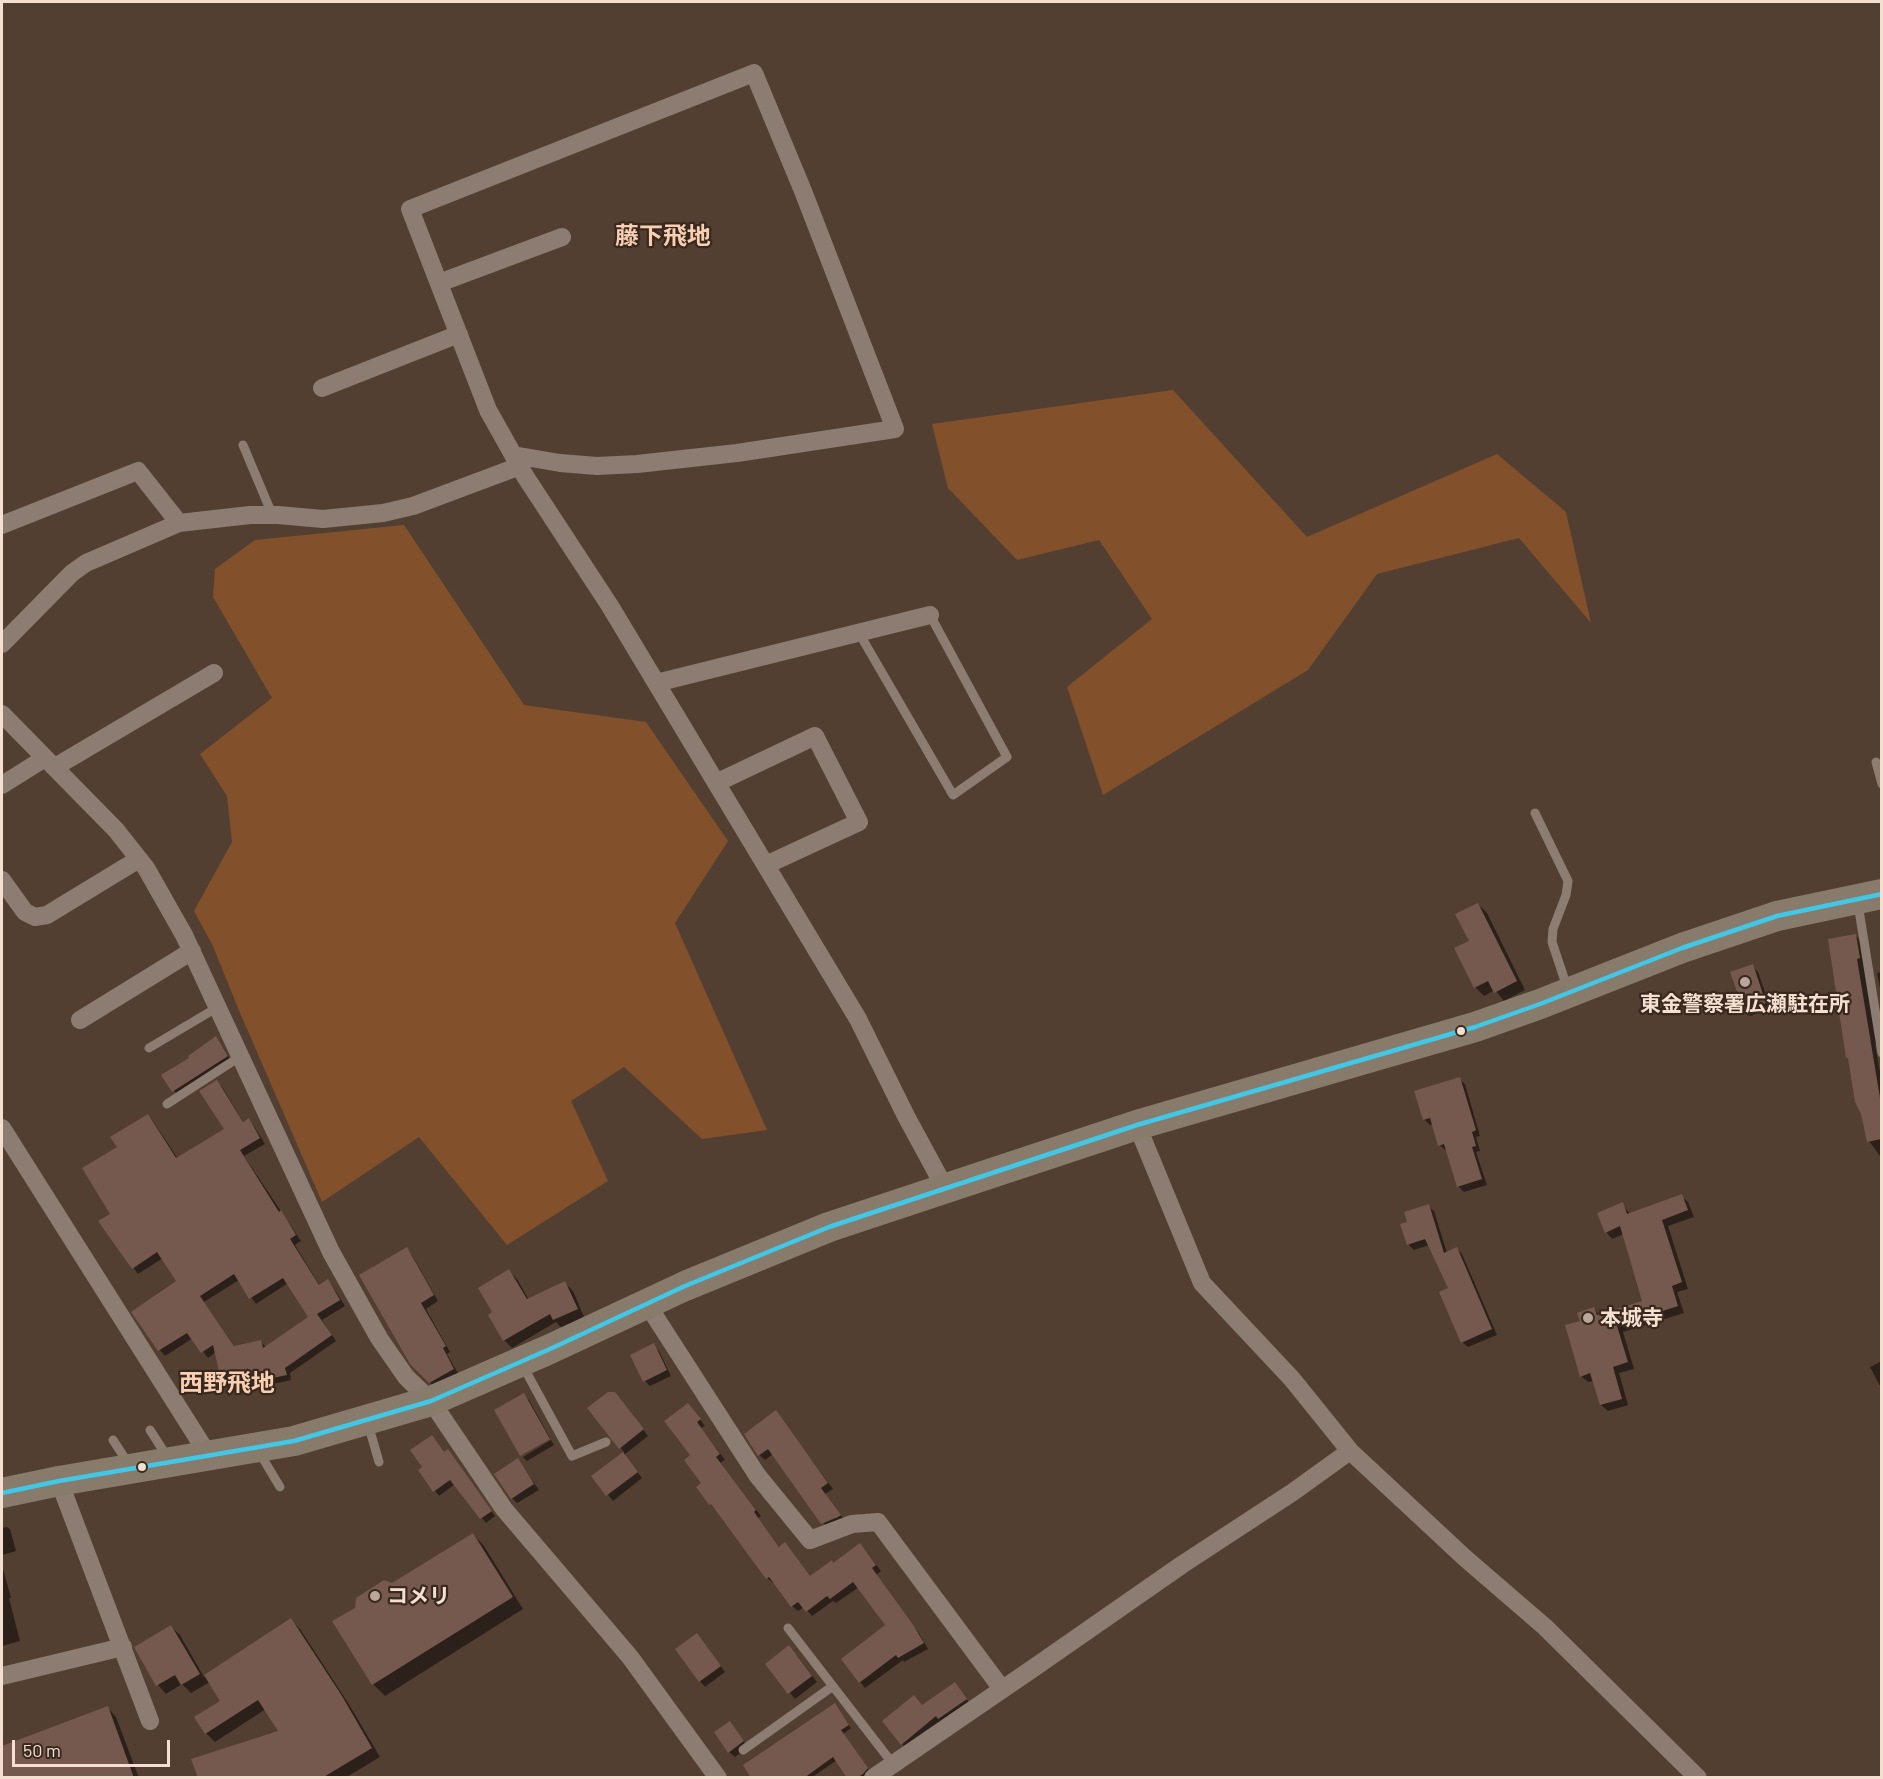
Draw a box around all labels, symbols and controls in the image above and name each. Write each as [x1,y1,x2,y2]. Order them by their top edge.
district label: 藤下飛地 [615,222,711,250]
marker: 東金警察署広瀬駐在所 [1738,975,1752,989]
place label: 東金警察署広瀬駐在所 [1640,991,1850,1017]
unlabelled marker [1455,1025,1467,1037]
place label: 本城寺 [1600,1305,1663,1331]
marker: 本城寺 [1581,1311,1595,1325]
district label: 西野飛地 [179,1369,275,1397]
unlabelled marker [136,1461,148,1473]
place label: コメリ [387,1583,450,1609]
marker: コメリ [368,1589,382,1603]
scale bar [15,1728,172,1766]
text: 50 m [23,1739,61,1761]

